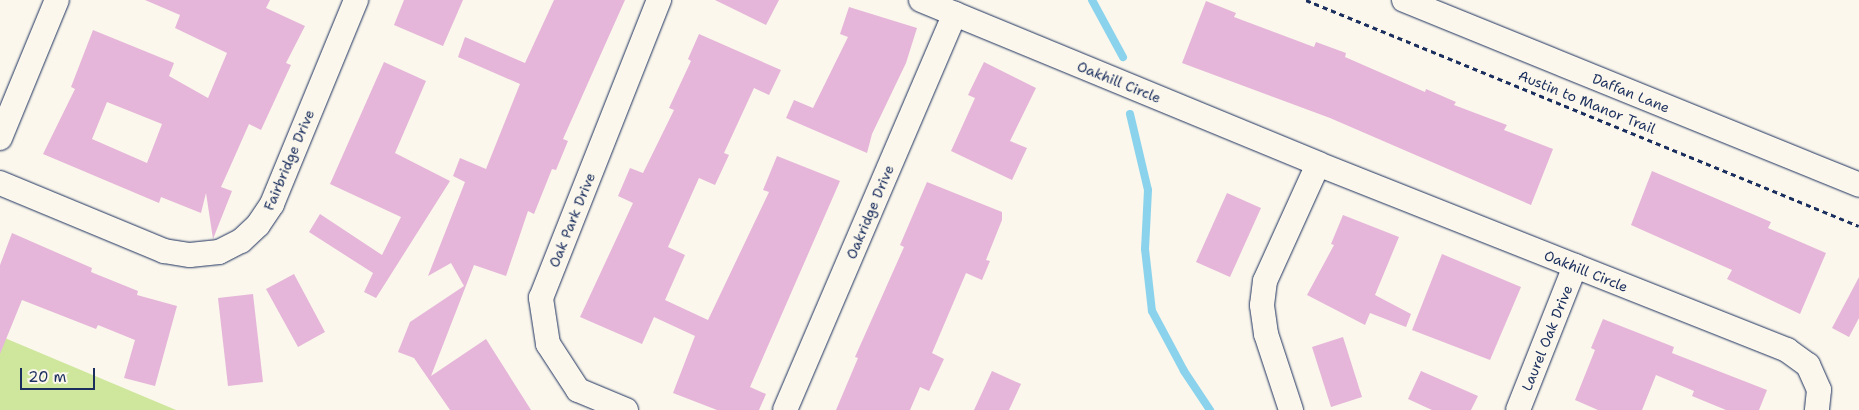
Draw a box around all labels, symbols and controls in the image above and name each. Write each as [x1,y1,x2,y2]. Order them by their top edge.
street label: Oakhill Circle [1075,58,1163,106]
street label: Austin to Manor Trail [1516,67,1658,137]
street label: Daffan Lane [1590,70,1672,116]
street label: Fairbridge Drive [260,107,318,213]
street label: Oakridge Drive [843,162,897,262]
street label: Oak Park Drive [545,170,599,270]
street label: Oakhill Circle [1542,247,1630,295]
street label: Laurel Oak Drive [1518,283,1576,393]
scale bar [22,358,98,390]
text: 20 m [28,367,67,387]

